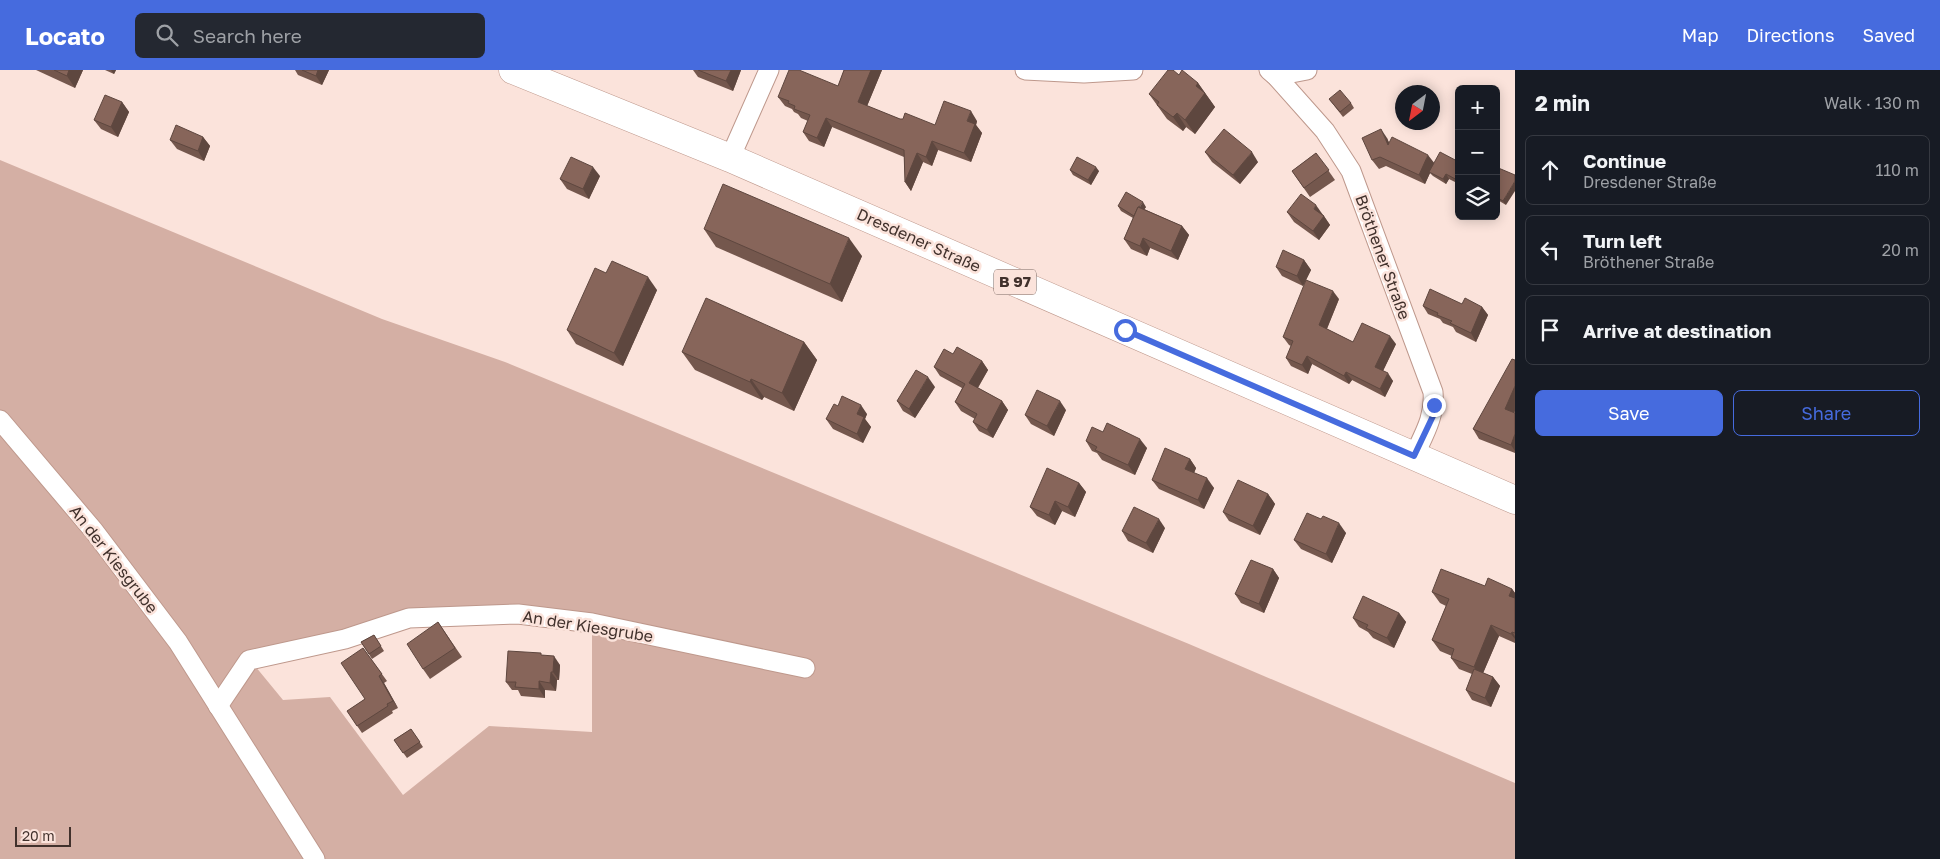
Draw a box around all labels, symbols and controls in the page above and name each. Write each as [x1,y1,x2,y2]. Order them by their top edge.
search box [135,13,485,58]
text: Locato [25,21,105,50]
icon: search [153,21,181,49]
text: Search here [193,24,302,47]
text: Map [1682,24,1718,46]
text: Directions [1746,24,1834,46]
text: Saved [1862,24,1915,46]
north arrow [1395,85,1440,130]
map controls [1455,85,1500,220]
button: + [1455,85,1500,130]
text: 2 min [1535,90,1590,116]
text: Walk · 130 m [1824,93,1920,113]
button: − [1455,130,1500,175]
text: Continue [1583,149,1666,172]
icon: ahead [1536,156,1564,184]
text: 110 m [1875,160,1919,180]
text: Dresdener Straße [1583,172,1717,192]
button: layers [1455,175,1500,220]
street label: Bröthener Straße [1351,192,1415,322]
street label: Dresdener Straße [854,204,984,276]
text: Turn left [1583,229,1662,252]
icon: left [1536,236,1564,264]
text: 20 m [1882,240,1919,260]
text: Bröthener Straße [1583,252,1714,272]
road number: B 97 [994,270,1036,294]
icon: arrive [1536,316,1564,344]
route start [1114,319,1137,342]
text: Arrive at destination [1583,319,1771,342]
button: Save [1535,390,1723,436]
button: Share [1733,390,1920,436]
route end [1423,394,1446,417]
street label: An der Kiesgrube [66,501,162,617]
street label: An der Kiesgrube [521,606,655,646]
scale bar [15,824,71,847]
text: 20 m [22,827,55,844]

